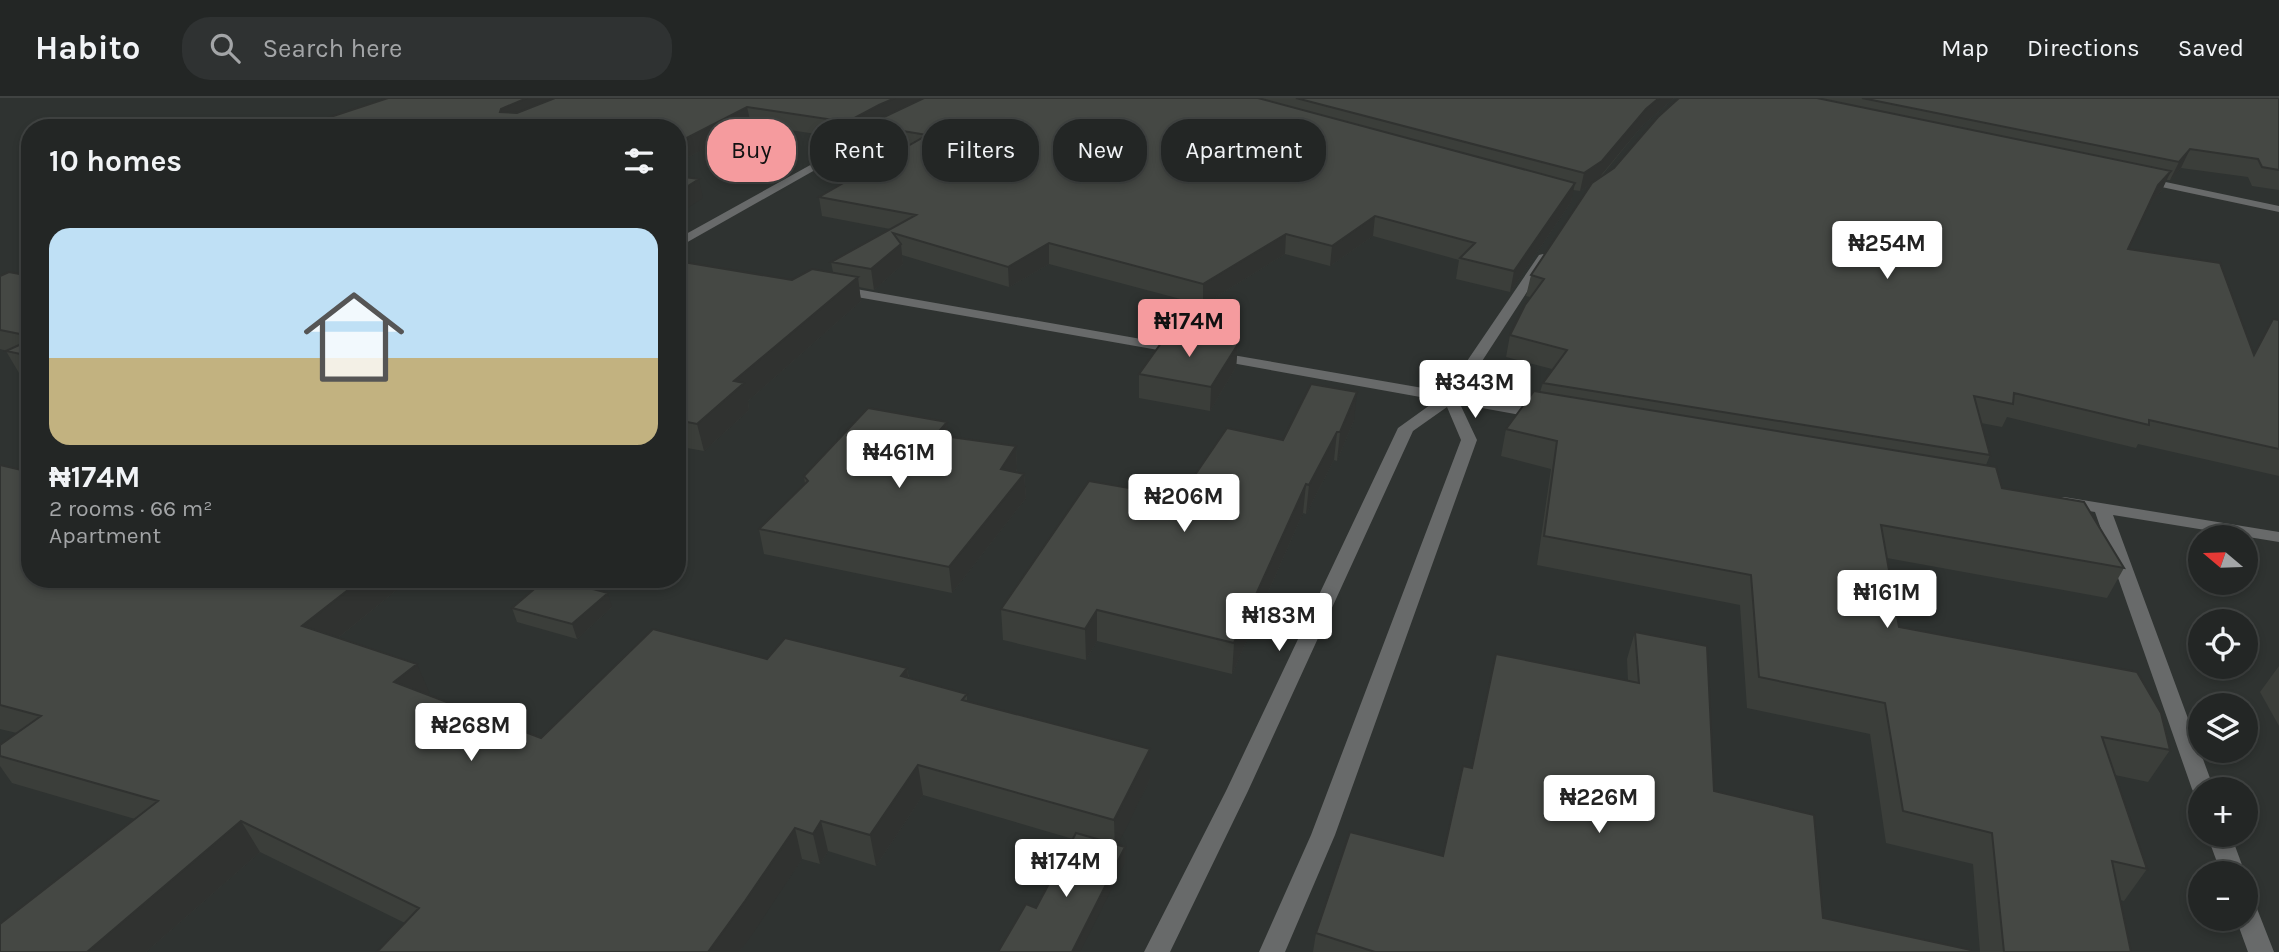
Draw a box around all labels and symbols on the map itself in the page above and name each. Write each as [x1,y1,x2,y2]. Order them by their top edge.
pin: ₦254M [1838,222,1936,281]
pin: ₦174M [1140,300,1238,359]
pin: ₦343M [1426,360,1524,420]
pin: ₦461M [850,430,948,490]
pin: ₦206M [1135,474,1233,534]
north arrow [2188,525,2258,595]
pin: ₦161M [1838,570,1936,630]
pin: ₦183M [1230,594,1328,653]
pin: ₦268M [422,704,520,763]
pin: ₦226M [1550,776,1648,835]
pin: ₦174M [1017,840,1115,899]

